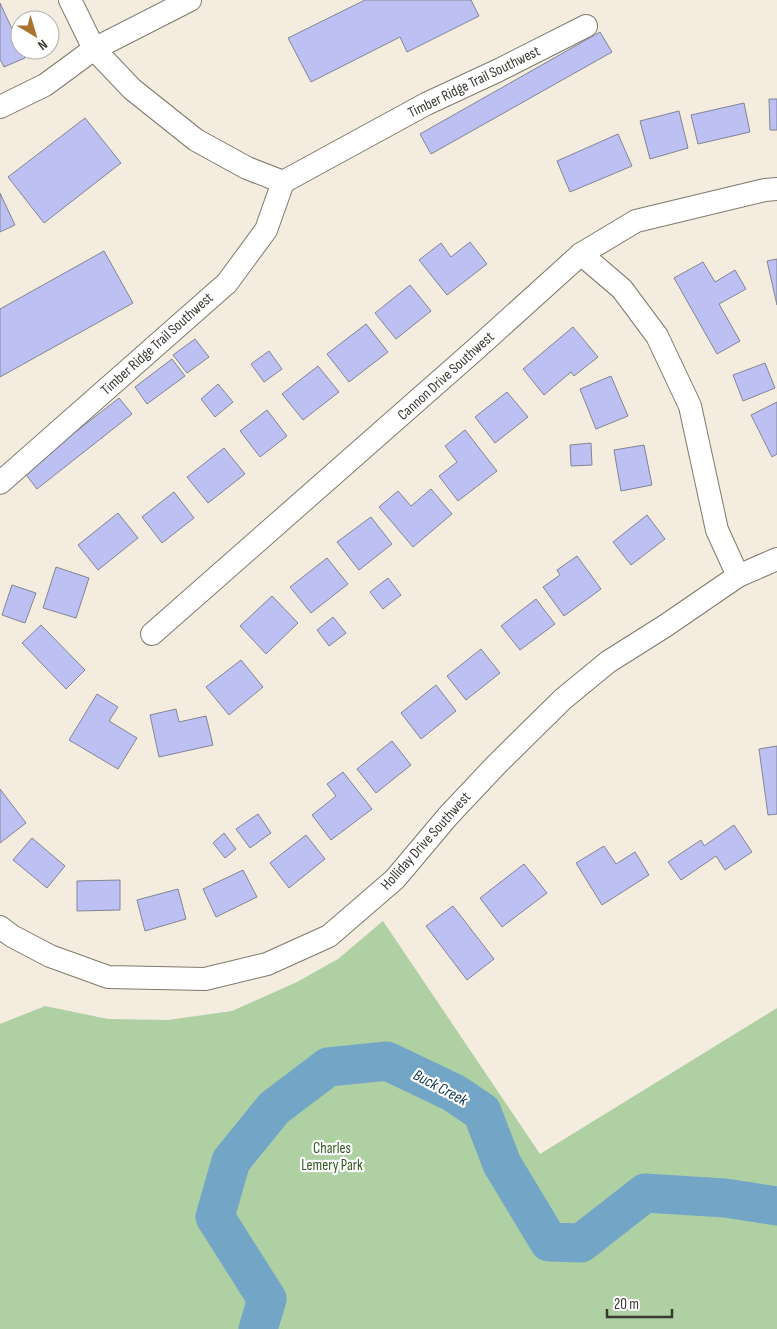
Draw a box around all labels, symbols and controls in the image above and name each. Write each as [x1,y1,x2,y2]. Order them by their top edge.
north arrow [10,10,60,60]
text: N [35,36,51,54]
street label: Timber Ridge Trail Southwest [405,42,544,122]
street label: Timber Ridge Trail Southwest [97,288,217,400]
street label: Cannon Drive Southwest [394,327,499,424]
street label: Holliday Drive Southwest [377,788,475,894]
water label: Buck Creek [410,1066,471,1111]
park label: Charles Lemery Park [301,1139,363,1175]
scale bar [607,1286,672,1318]
text: 20 m [614,1295,639,1314]

